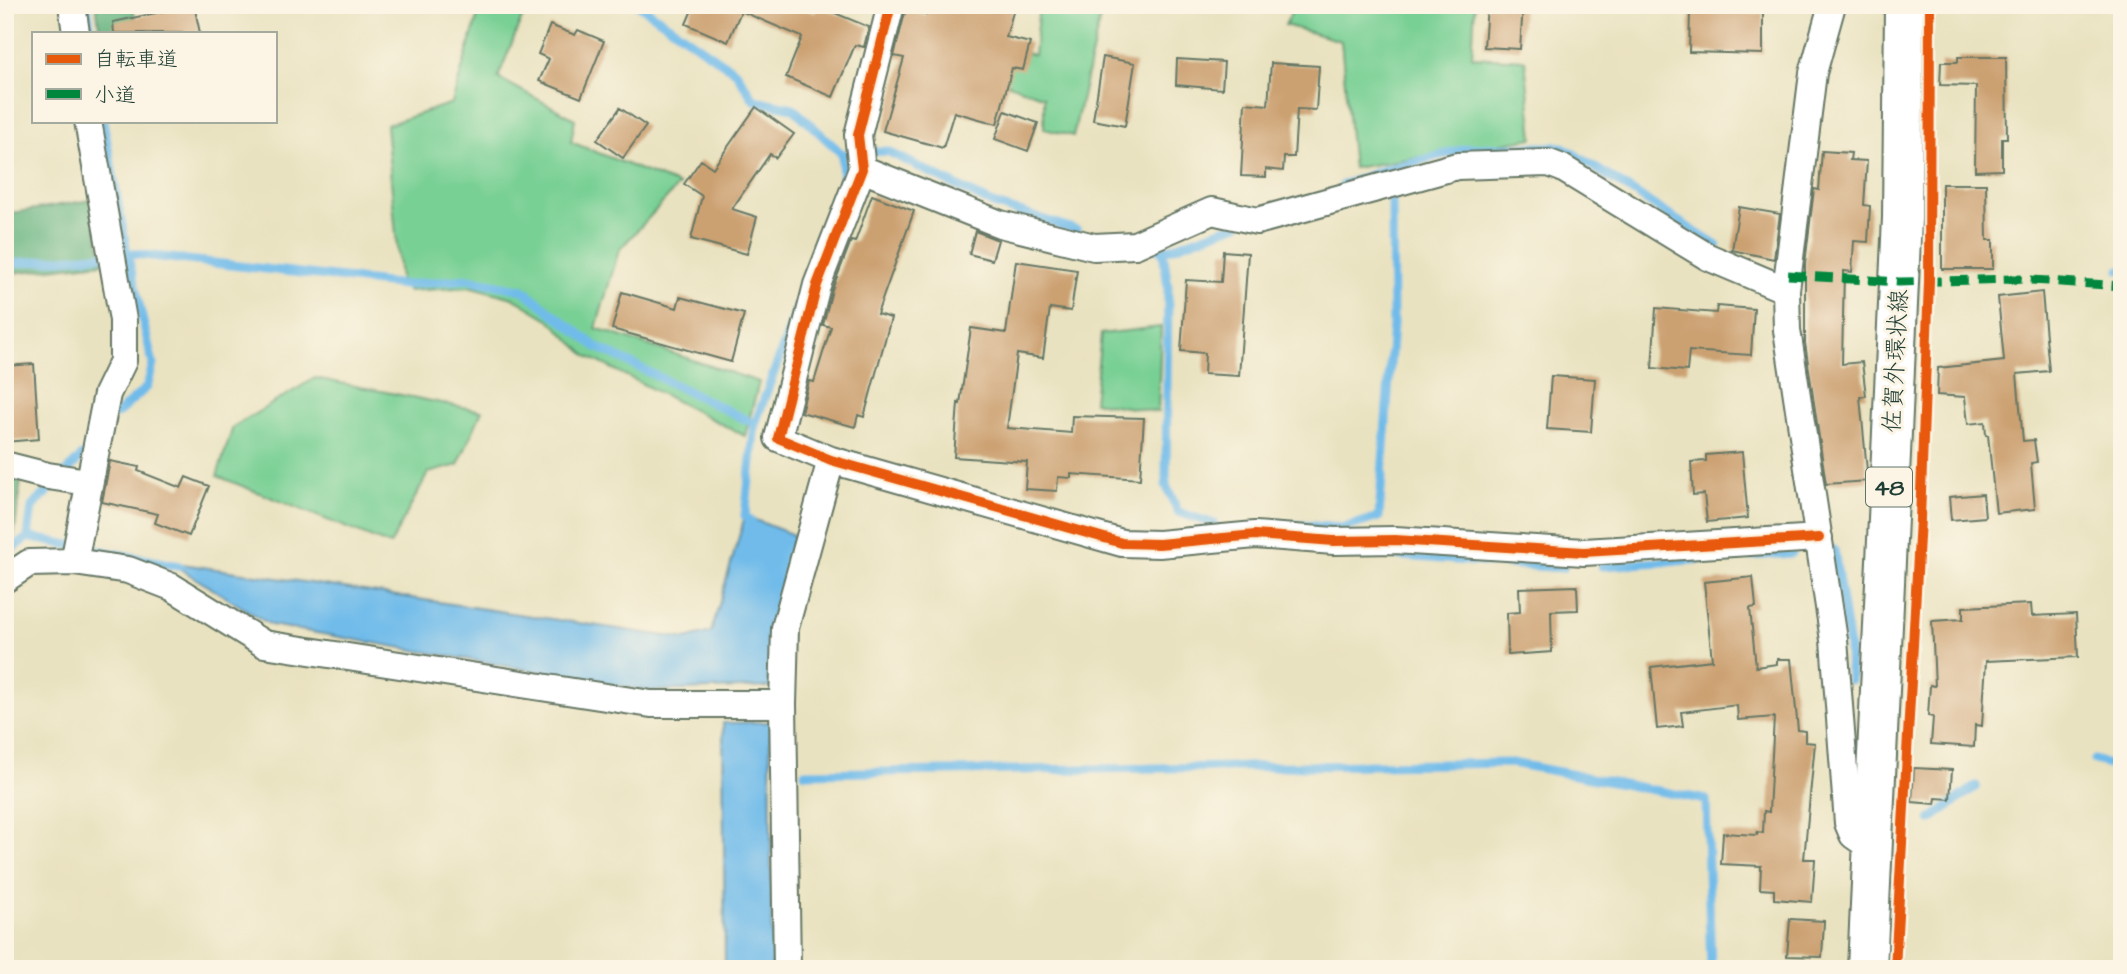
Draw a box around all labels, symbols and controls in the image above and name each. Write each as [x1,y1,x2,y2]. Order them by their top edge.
legend [32,32,276,122]
text: 自転車道 [94,45,178,74]
text: 小道 [94,81,136,110]
street label: 佐賀外環状線 [1875,288,1917,434]
road number: 48 [1866,467,1912,506]

